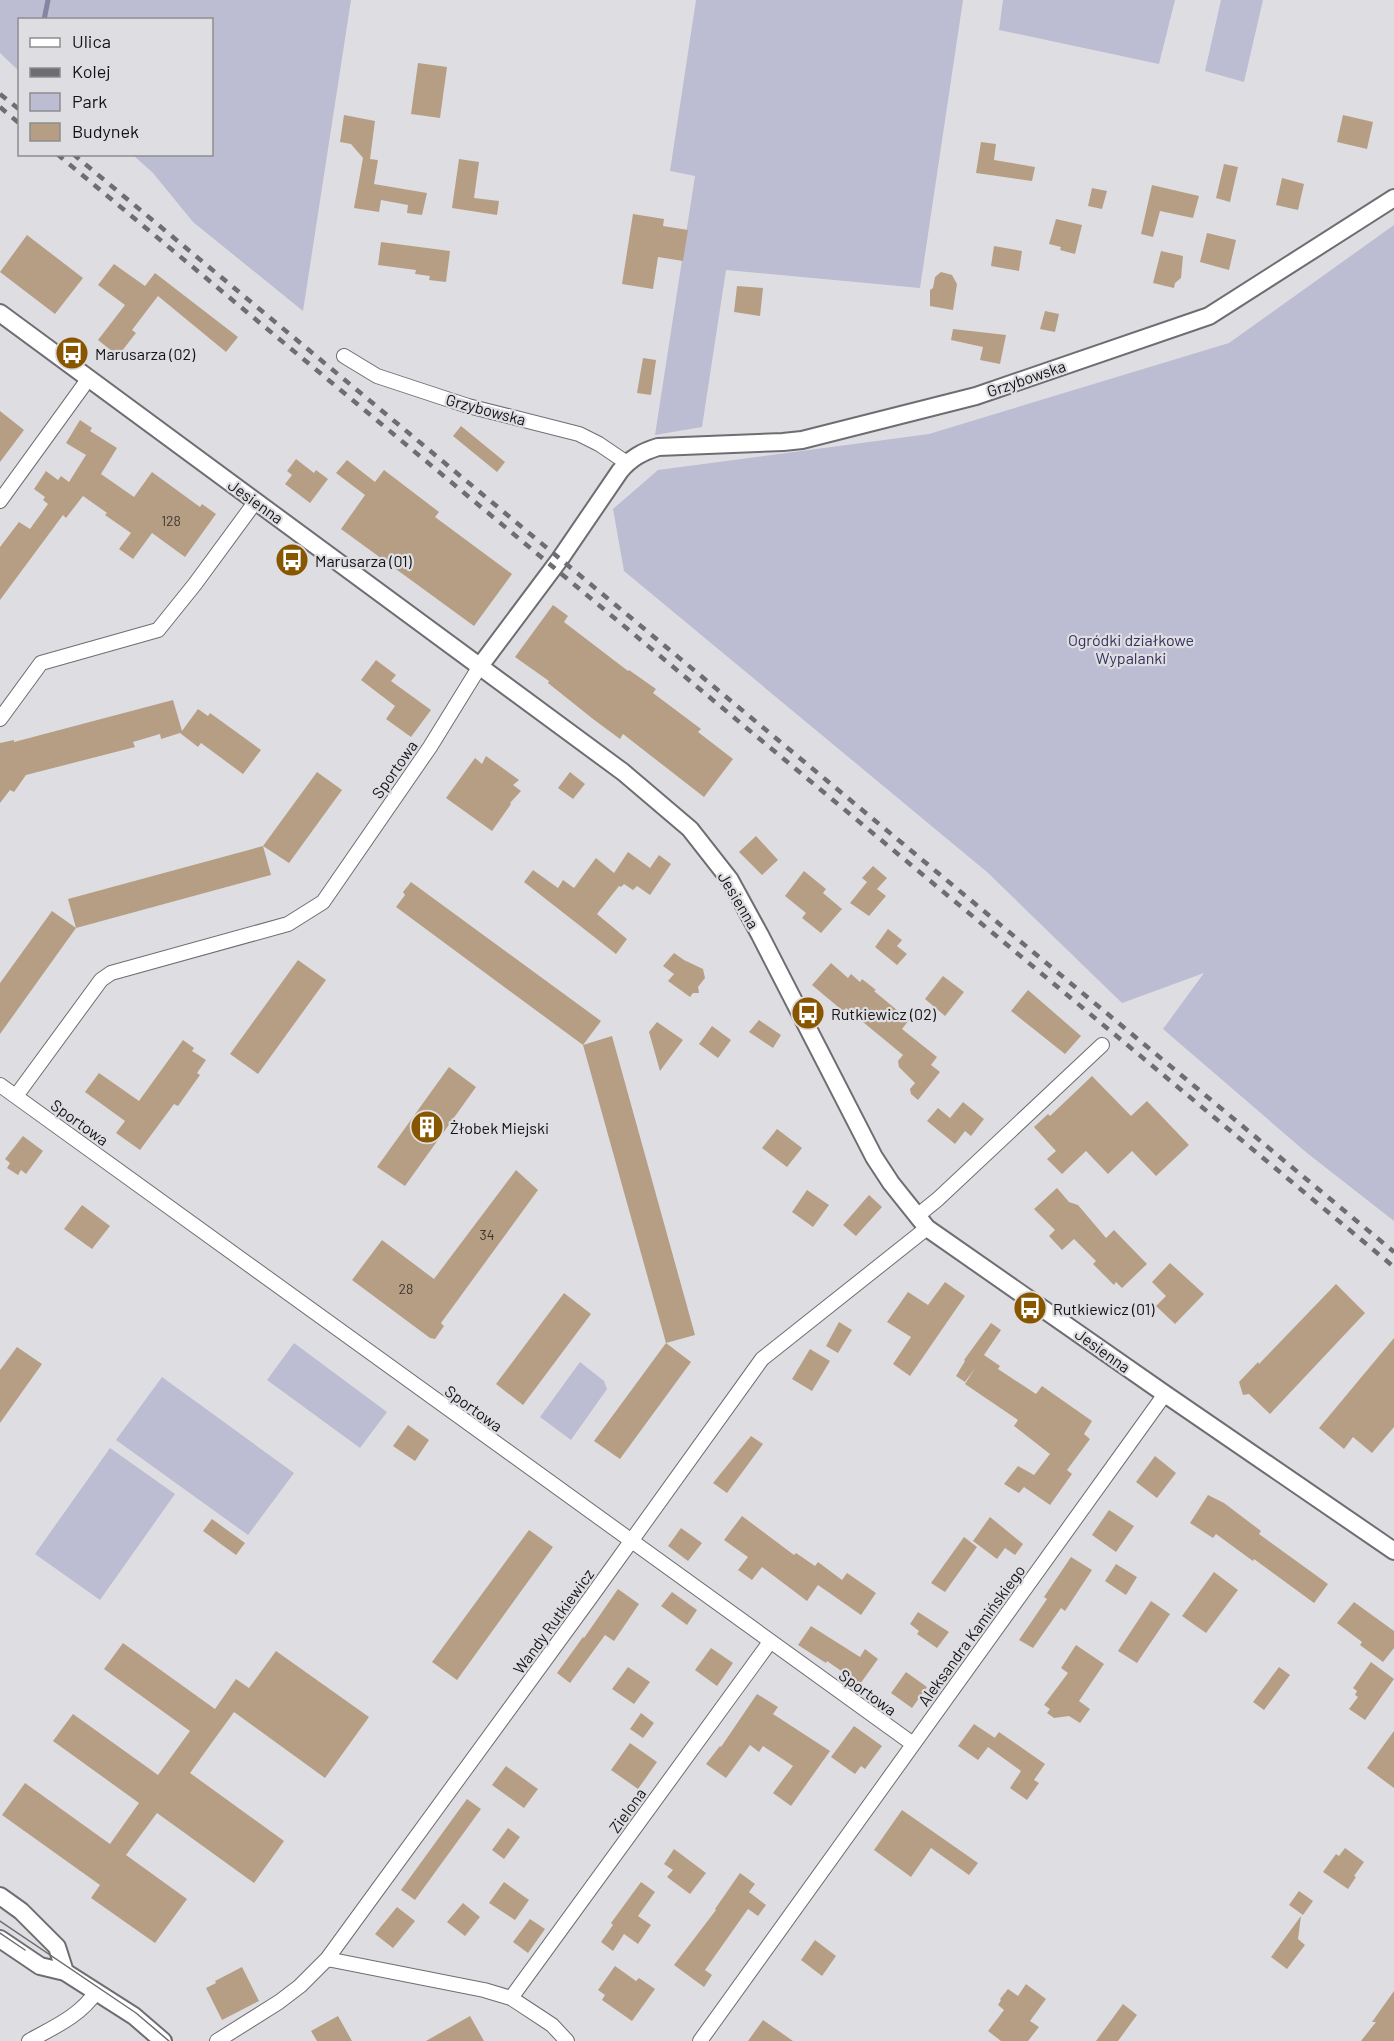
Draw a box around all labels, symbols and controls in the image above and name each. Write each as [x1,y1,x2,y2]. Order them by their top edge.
legend [18,18,213,156]
text: Ulica [72,30,111,52]
text: Kolej [72,60,111,82]
text: Park [72,90,107,112]
text: Budynek [72,120,139,142]
bus stop icon: Marusarza (02) [54,335,90,371]
place label: Marusarza (02) [95,344,196,363]
street label: Grzybowska [984,356,1068,400]
street label: Grzybowska [444,389,528,429]
street label: Jesienna [225,475,287,527]
house number: 128 [161,512,181,529]
bus stop icon: Marusarza (01) [274,542,310,578]
place label: Marusarza (01) [315,551,413,570]
park label: Ogródki działkowe Wypalanki [1068,630,1194,667]
street label: Sportowa [367,736,421,802]
street label: Jesienna [715,868,763,932]
bus stop icon: Rutkiewicz (02) [790,995,826,1031]
place label: Rutkiewicz (02) [831,1004,937,1023]
street label: Sportowa [48,1095,112,1149]
building icon: Żłobek Miejski [409,1109,445,1145]
place label: Żłobek Miejski [450,1118,549,1137]
house number: 34 [480,1226,494,1243]
house number: 28 [399,1280,413,1297]
bus stop icon: Rutkiewicz (01) [1012,1290,1048,1326]
place label: Rutkiewicz (01) [1053,1299,1155,1318]
street label: Jesienna [1072,1324,1134,1376]
street label: Sportowa [442,1381,506,1435]
street label: Aleksandra Kamińskiego [913,1561,1029,1709]
street label: Wandy Rutkiewicz [509,1565,597,1677]
street label: Sportowa [836,1665,900,1719]
street label: Zielona [604,1784,650,1836]

